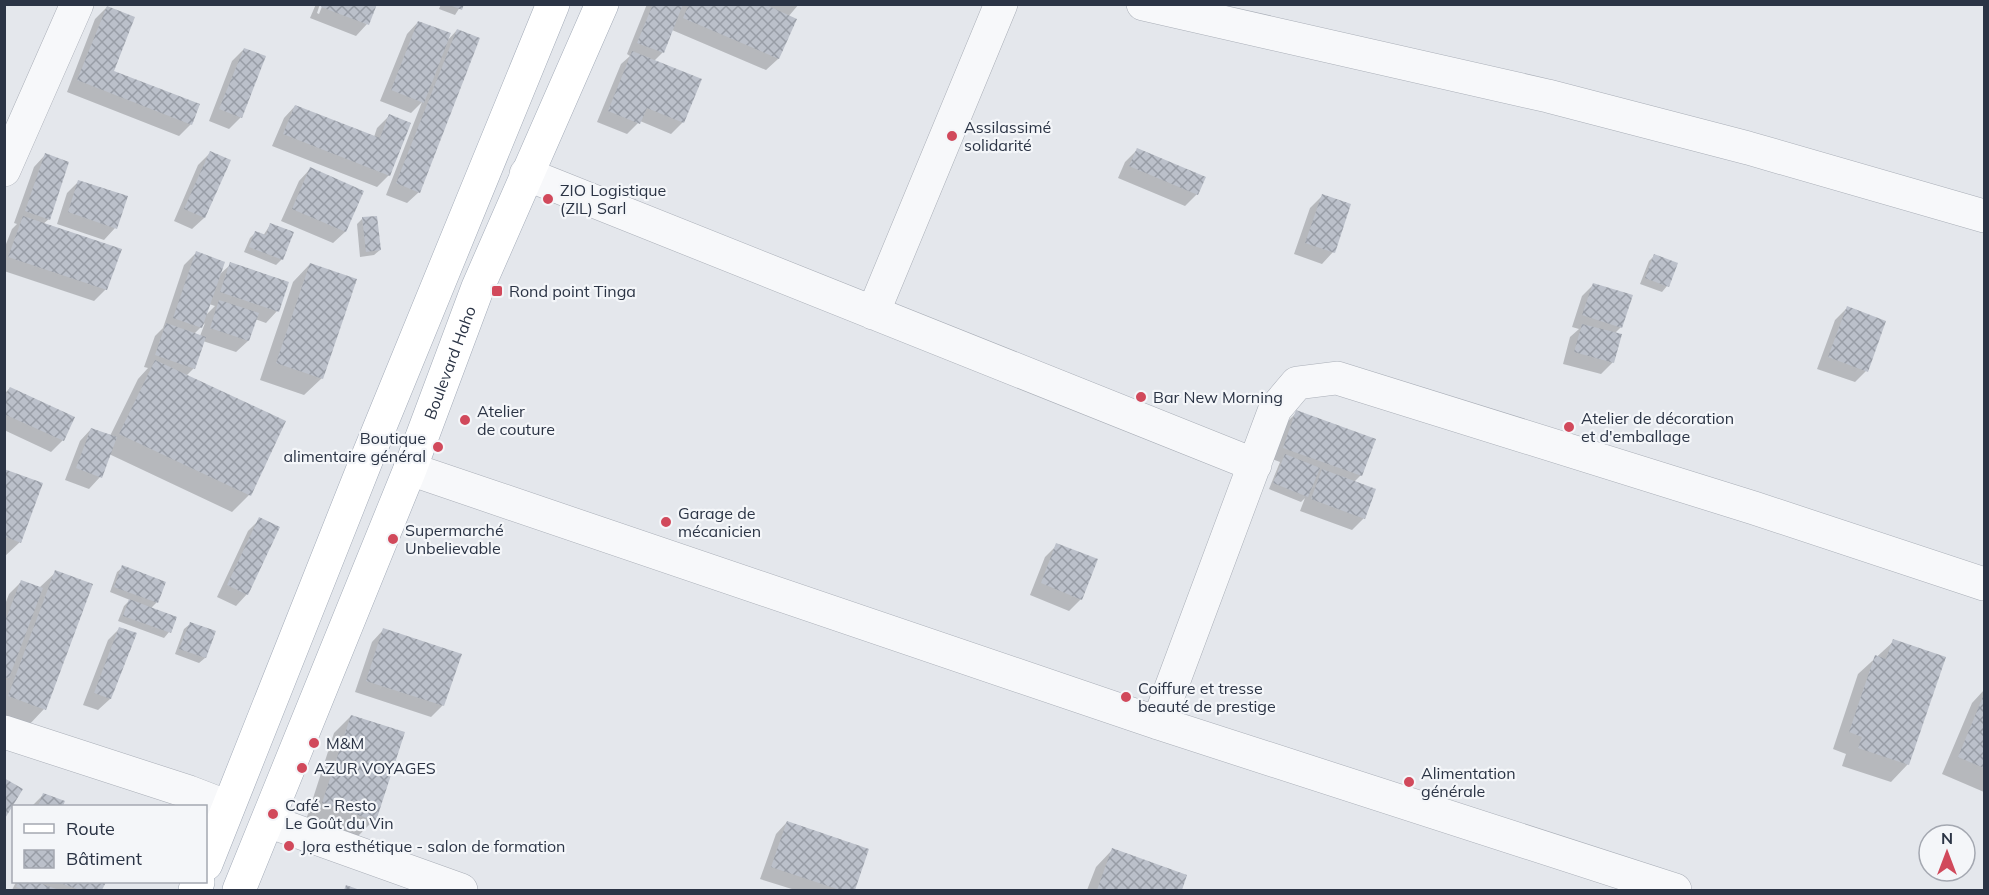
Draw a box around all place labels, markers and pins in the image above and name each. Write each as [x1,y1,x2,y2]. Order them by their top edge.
place label: Assilassimé solidarité [964,117,1051,155]
marker: Assilassimé solidarité [945,129,959,143]
place label: ZIO Logistique (ZIL) Sarl [560,180,666,218]
marker: ZIO Logistique (ZIL) Sarl [541,192,555,206]
place label: Rond point Tinga [509,281,636,301]
marker: Rond point Tinga [490,284,504,298]
place label: Bar New Morning [1153,387,1283,407]
marker: Bar New Morning [1134,390,1148,404]
place label: Atelier de couture [477,401,555,439]
place label: Atelier de décoration et d'emballage [1581,408,1734,446]
marker: Atelier de couture [458,413,472,427]
marker: Atelier de décoration et d'emballage [1562,420,1576,434]
place label: Boutique alimentaire général [283,428,426,466]
marker: Boutique alimentaire général [431,440,445,454]
place label: Garage de mécanicien [678,503,761,541]
marker: Garage de mécanicien [659,515,673,529]
place label: Supermarché Unbelievable [405,520,504,558]
marker: Supermarché Unbelievable [386,532,400,546]
place label: Coiffure et tresse beauté de prestige [1138,678,1276,716]
marker: Coiffure et tresse beauté de prestige [1119,690,1133,704]
place label: M&M [326,733,364,753]
marker: M&M [307,736,321,750]
place label: AZUR VOYAGES [314,758,436,778]
marker: AZUR VOYAGES [295,761,309,775]
place label: Alimentation générale [1421,763,1516,801]
marker: Alimentation générale [1402,775,1416,789]
place label: Café - Resto Le Goût du Vin [285,795,394,833]
marker: Café - Resto Le Goût du Vin [266,807,280,821]
place label: Jọra esthétique - salon de formation [301,836,566,856]
marker: Jọra esthétique - salon de formation [282,839,296,853]

